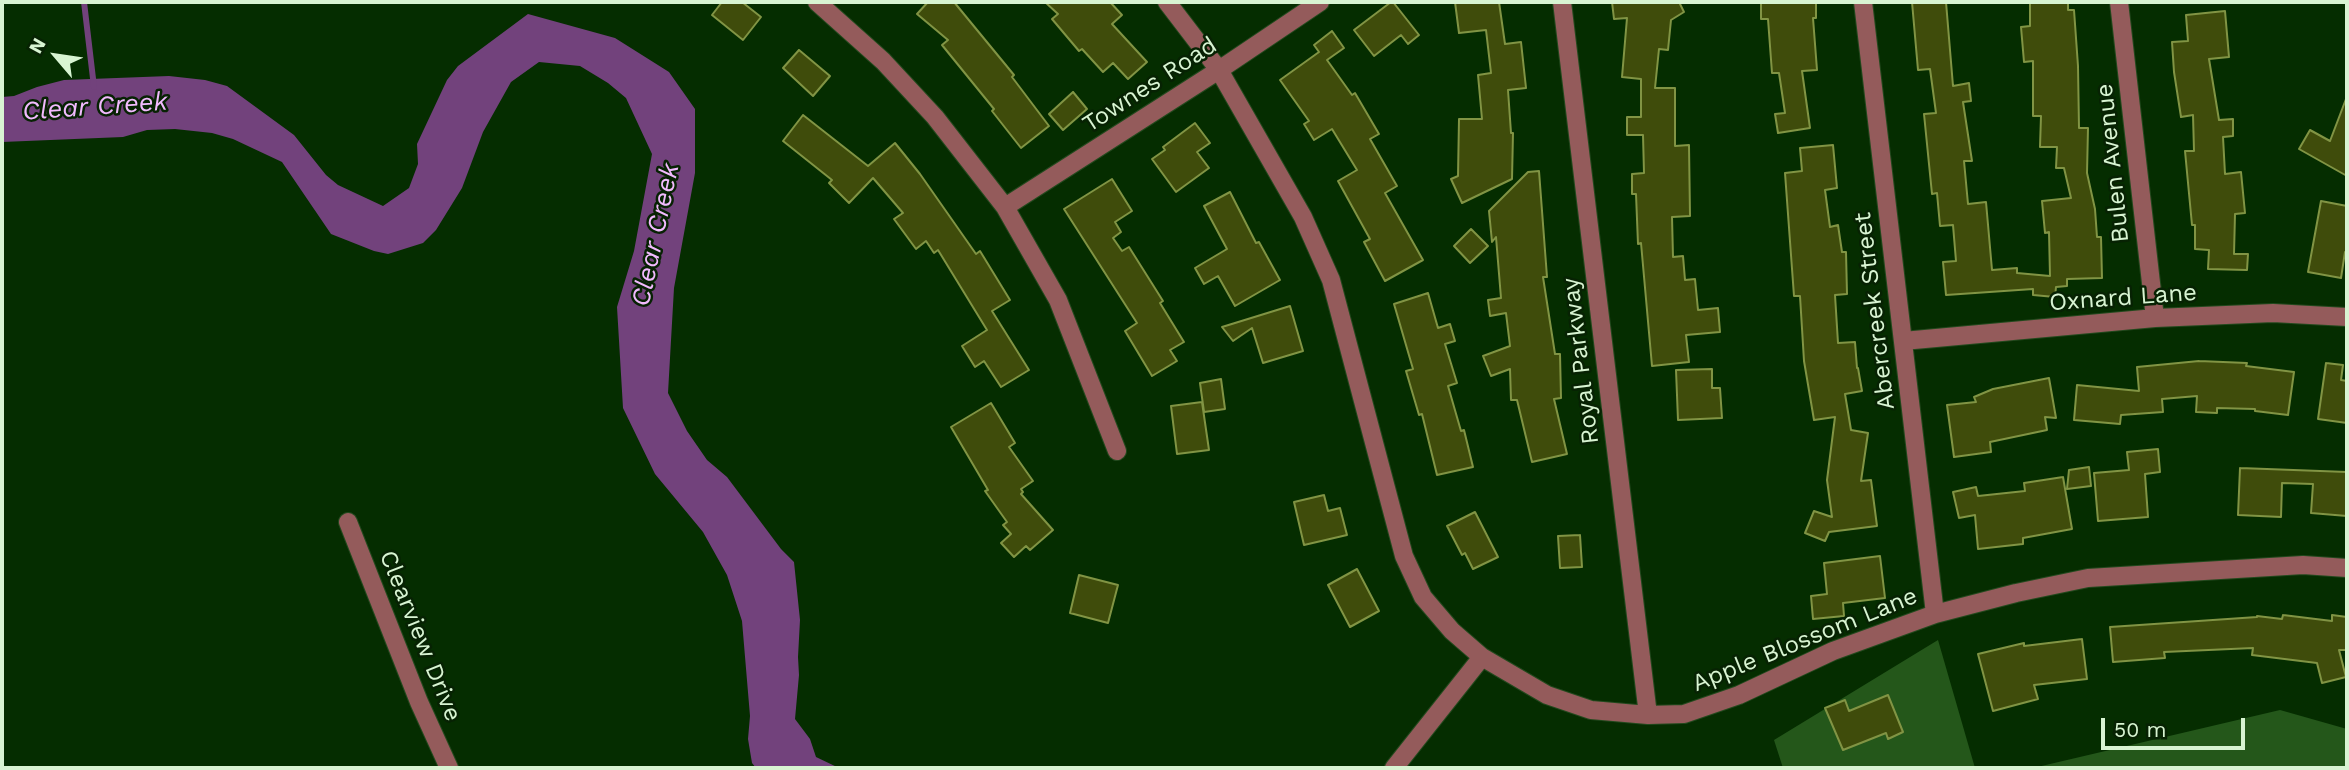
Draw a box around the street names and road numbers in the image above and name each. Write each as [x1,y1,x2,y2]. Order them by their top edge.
street label: Townes Road [1078,31,1222,139]
street label: Bulen Avenue [2090,82,2136,244]
street label: Abercreek Street [1849,211,1901,411]
street label: Royal Parkway [1557,276,1605,446]
street label: Oxnard Lane [2048,278,2198,318]
street label: Clearview Drive [373,547,467,725]
street label: Apple Blossom Lane [1688,582,1922,698]

